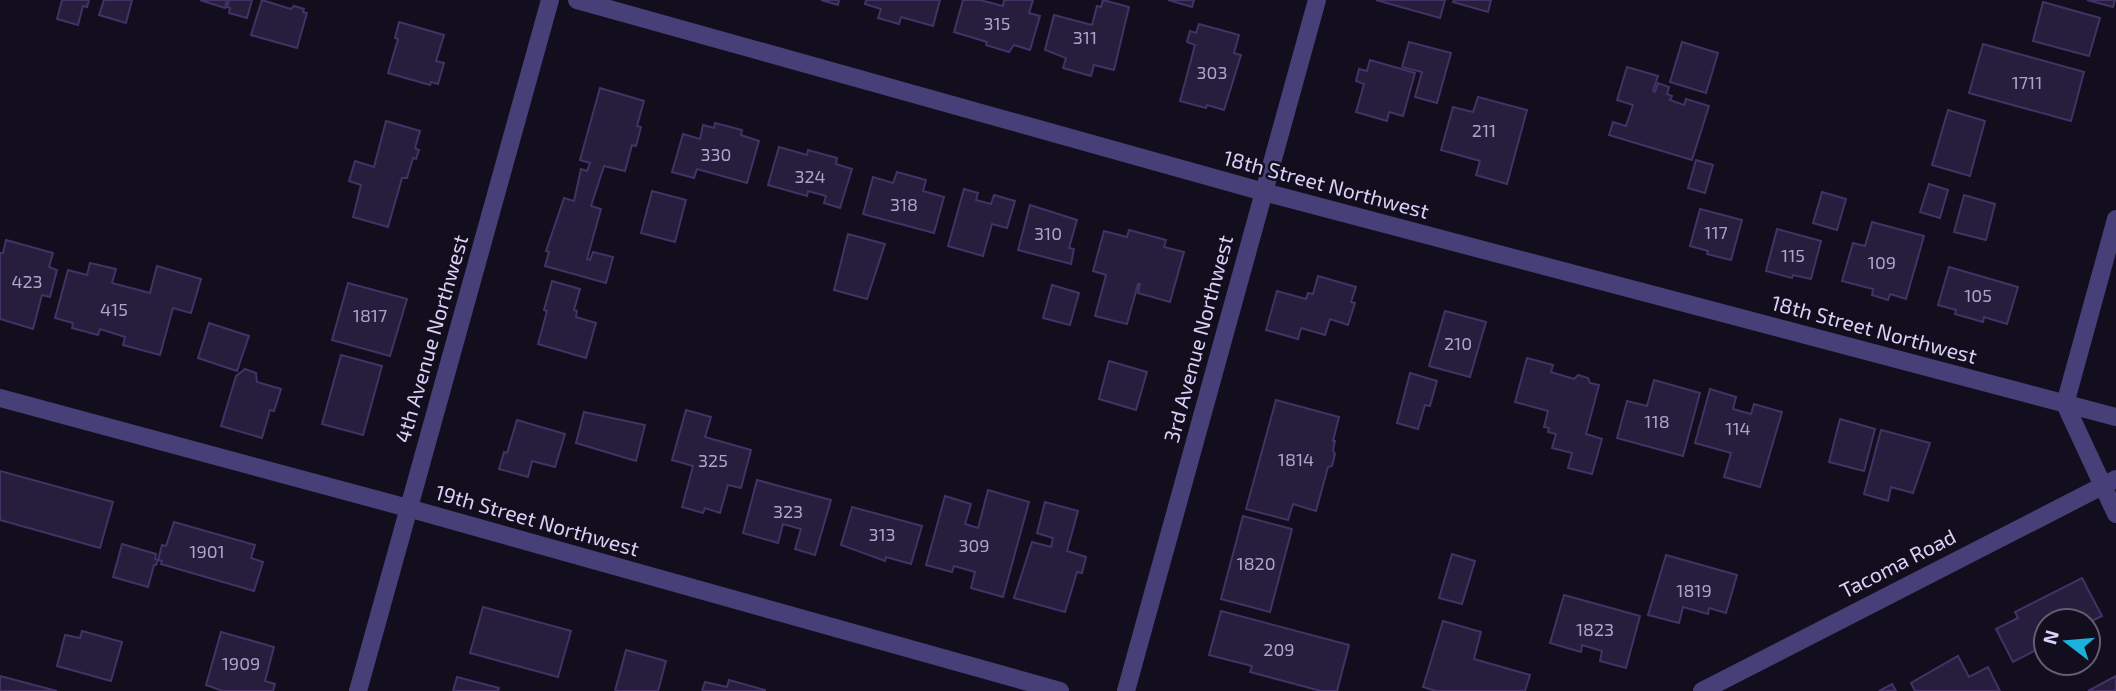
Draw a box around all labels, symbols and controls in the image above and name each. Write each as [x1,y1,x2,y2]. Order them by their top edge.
house number: 315 [984,12,1010,34]
house number: 311 [1073,26,1097,48]
house number: 303 [1197,61,1227,83]
house number: 1711 [2012,71,2042,93]
house number: 211 [1472,119,1496,141]
house number: 330 [701,143,731,165]
street label: 18th Street Northwest [1221,144,1432,223]
house number: 324 [794,165,826,187]
house number: 318 [890,193,918,215]
house number: 117 [1704,221,1728,243]
house number: 310 [1034,222,1062,244]
street label: 4th Avenue Northwest [389,232,472,445]
street label: 3rd Avenue Northwest [1158,232,1237,445]
house number: 115 [1781,244,1805,266]
house number: 109 [1868,251,1896,273]
house number: 423 [11,270,43,292]
house number: 105 [1964,284,1992,306]
street label: 18th Street Northwest [1769,289,1980,368]
house number: 415 [100,298,128,320]
house number: 1817 [353,304,387,326]
house number: 210 [1444,332,1472,354]
house number: 118 [1644,410,1670,432]
house number: 114 [1725,417,1751,439]
house number: 1814 [1278,448,1314,470]
house number: 325 [698,449,728,471]
street label: 19th Street Northwest [433,478,642,561]
house number: 323 [773,500,803,522]
house number: 313 [868,523,896,545]
street label: Tacoma Road [1835,523,1959,603]
house number: 309 [958,534,990,556]
house number: 1901 [189,540,225,562]
house number: 1820 [1236,552,1276,574]
house number: 1819 [1676,579,1712,601]
north arrow [2032,607,2102,677]
house number: 1823 [1576,618,1614,640]
text: N [2037,627,2063,647]
house number: 209 [1263,638,1295,660]
house number: 1909 [222,652,260,674]

